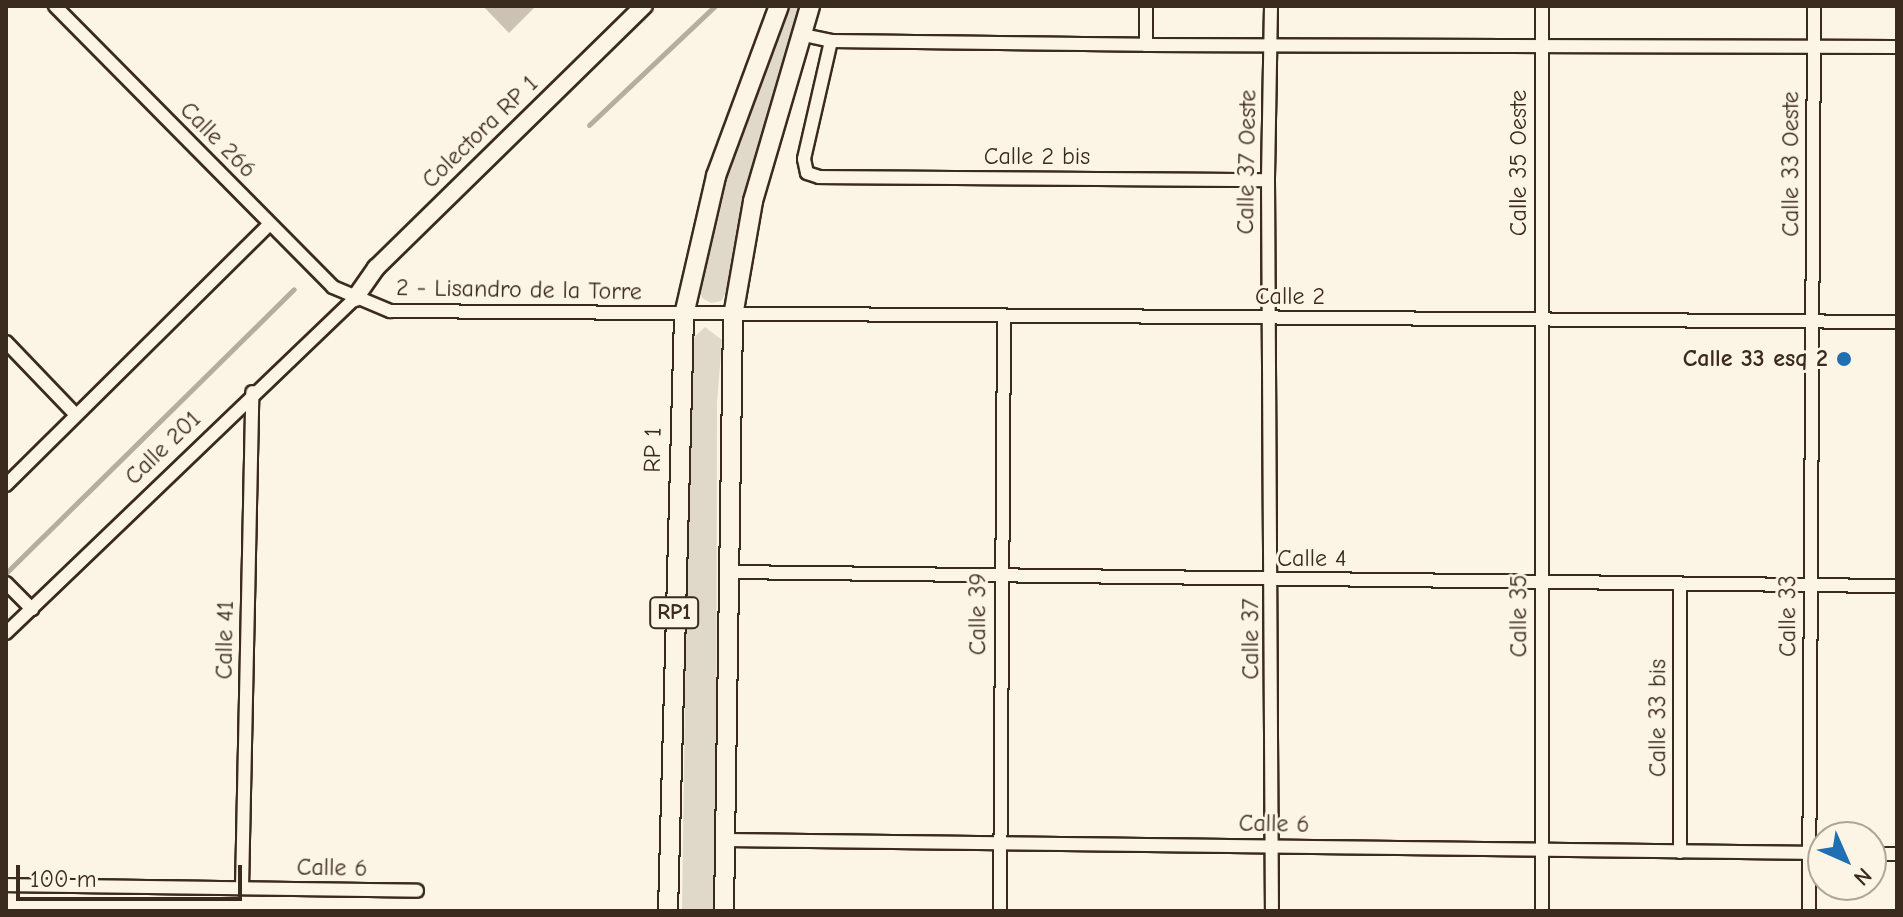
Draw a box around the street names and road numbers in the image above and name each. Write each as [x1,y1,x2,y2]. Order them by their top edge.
street label: Colectora RP 1 [416,70,544,194]
street label: Calle 37 Oeste [1231,89,1263,235]
street label: Calle 35 Oeste [1505,90,1533,236]
street label: Calle 33 Oeste [1777,91,1805,237]
street label: Calle 266 [174,96,262,184]
street label: Calle 2 bis [984,143,1090,171]
street label: 2 - Lisandro de la Torre [396,273,642,307]
street label: Calle 2 [1255,283,1325,311]
street label: Calle 201 [119,405,207,491]
street label: RP 1 [638,427,668,473]
street label: Calle 4 [1277,545,1347,573]
street label: Calle 39 [964,573,992,655]
street label: Calle 35 [1505,575,1533,657]
street label: Calle 33 [1774,575,1802,657]
road number: RP1 [648,595,700,631]
street label: Calle 37 [1237,598,1265,680]
street label: Calle 41 [210,600,240,680]
street label: Calle 33 bis [1644,659,1672,777]
street label: Calle 6 [1238,809,1310,839]
street label: Calle 6 [296,853,368,883]

